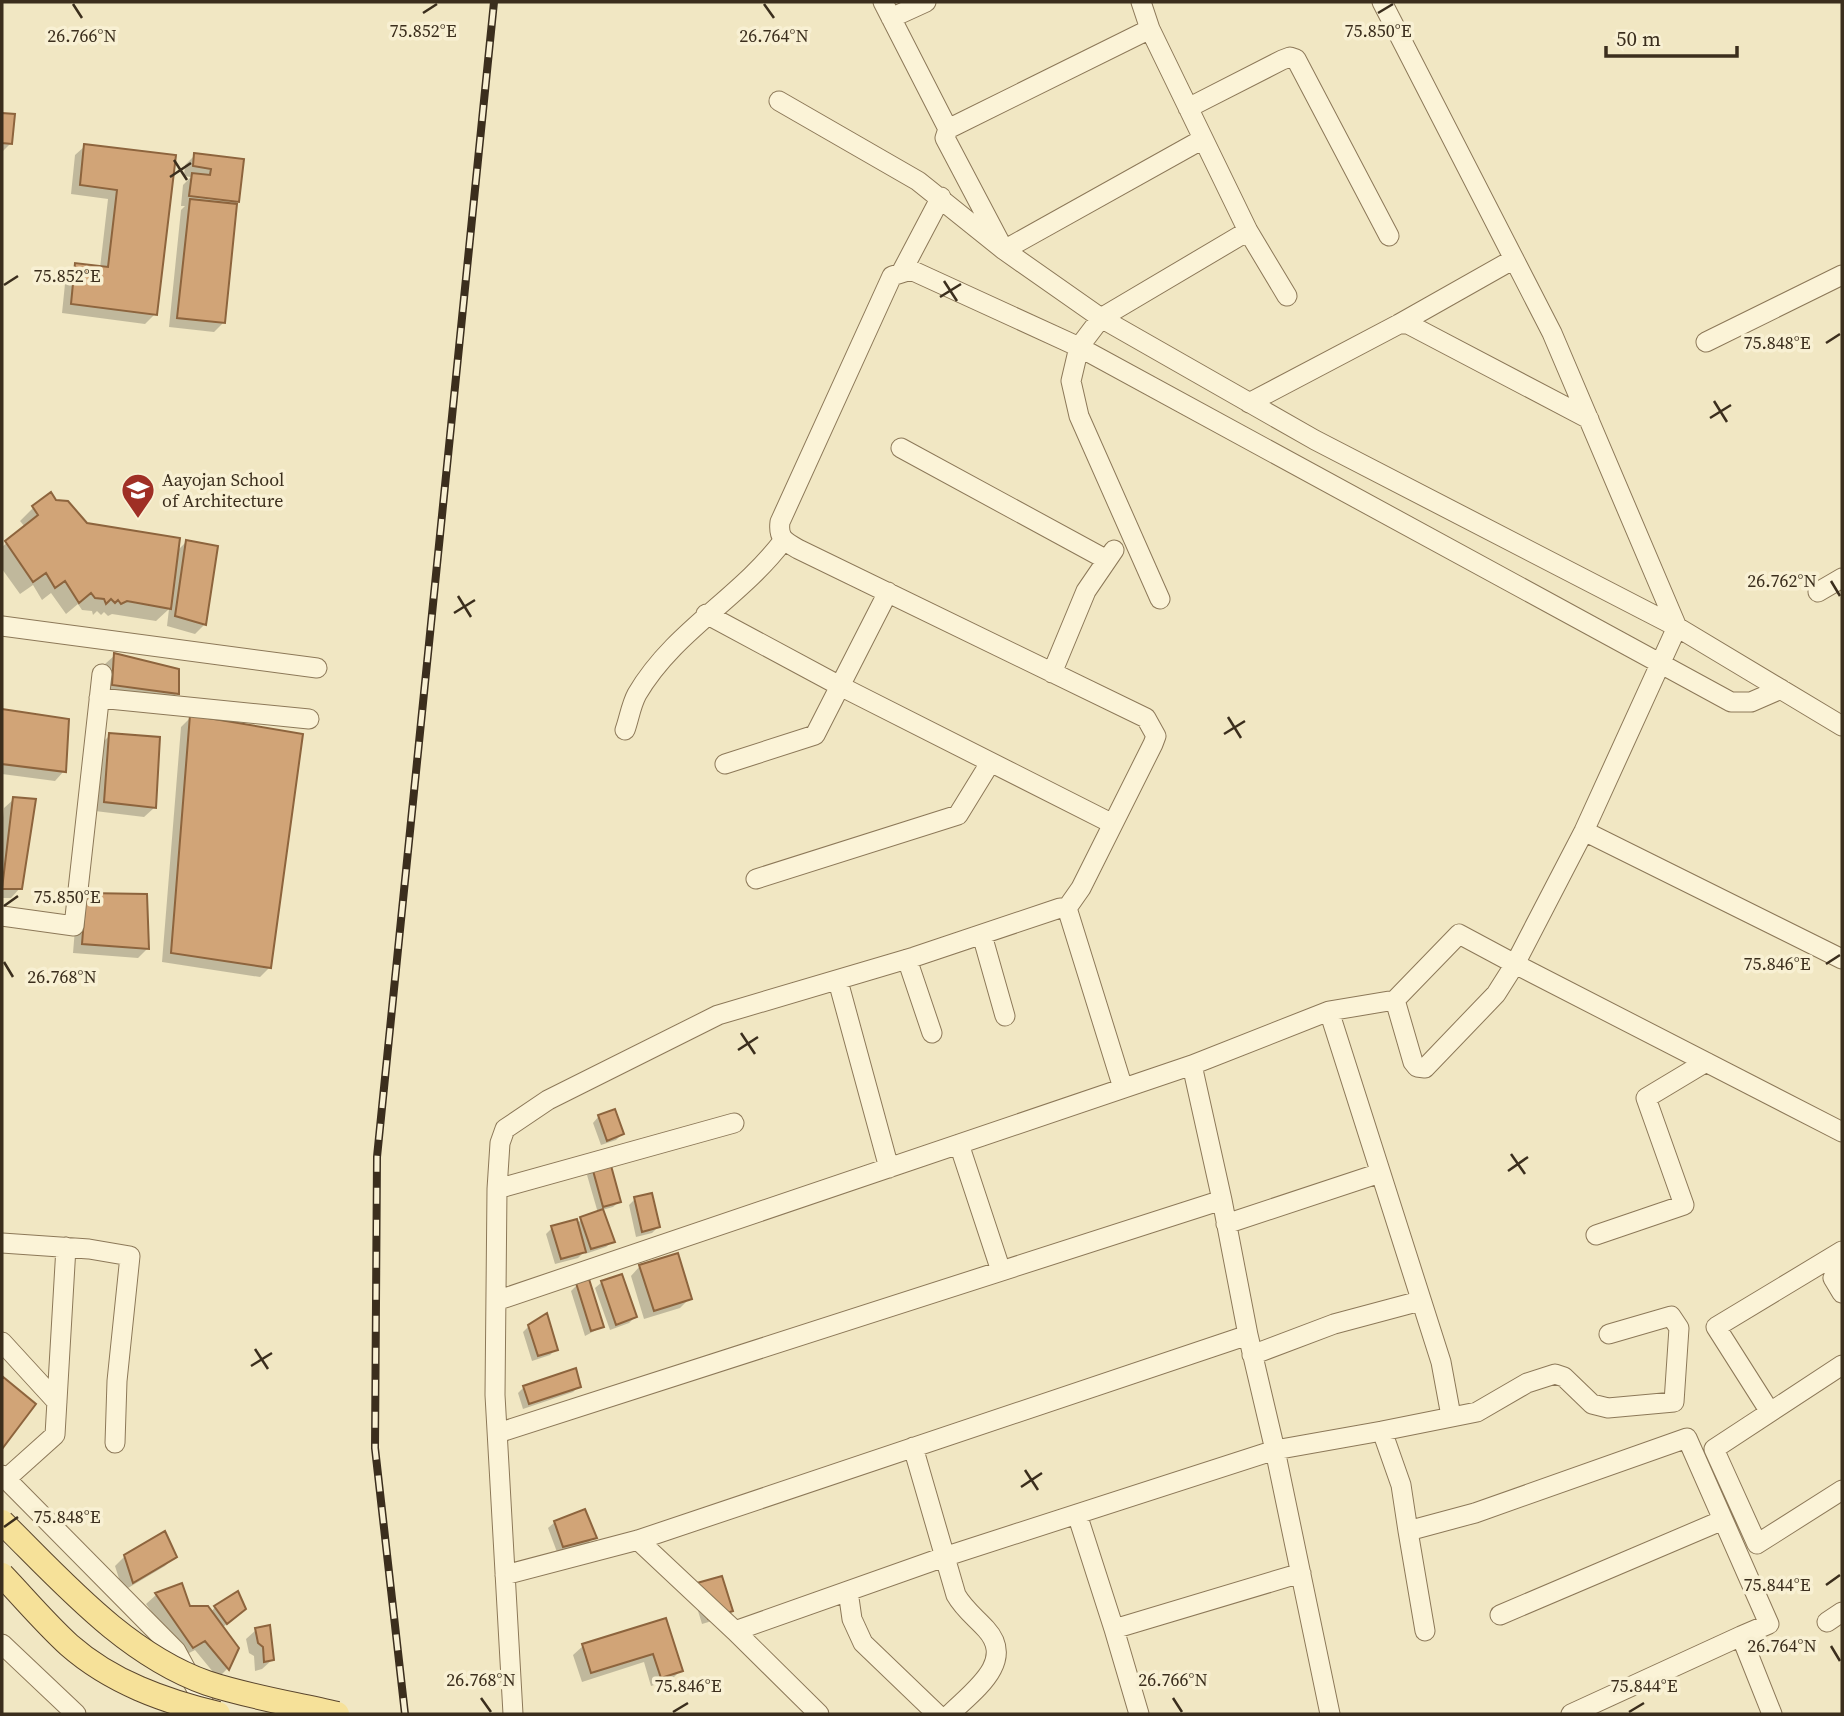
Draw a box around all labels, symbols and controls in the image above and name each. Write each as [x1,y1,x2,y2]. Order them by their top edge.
scale bar [1606,14,1737,58]
text: 75.852°E [389,18,457,43]
text: 75.850°E [1344,18,1412,43]
text: 26.766°N [47,23,117,48]
text: 26.764°N [739,23,809,48]
text: 50 m [1616,24,1661,53]
text: 75.852°E [33,263,101,288]
text: 75.848°E [1743,330,1811,355]
place label: Aayojan School of Architecture [162,467,284,513]
school or university icon: Aayojan School of Architecture [119,471,157,520]
text: 26.762°N [1747,568,1817,593]
text: 75.850°E [33,884,101,909]
text: 75.846°E [1743,951,1811,976]
text: 26.768°N [27,964,97,989]
text: 75.848°E [33,1504,101,1529]
text: 75.844°E [1743,1572,1811,1597]
text: 26.764°N [1747,1633,1817,1658]
text: 26.768°N [446,1667,516,1692]
text: 26.766°N [1138,1667,1208,1692]
text: 75.846°E [654,1673,722,1698]
text: 75.844°E [1610,1673,1678,1698]

